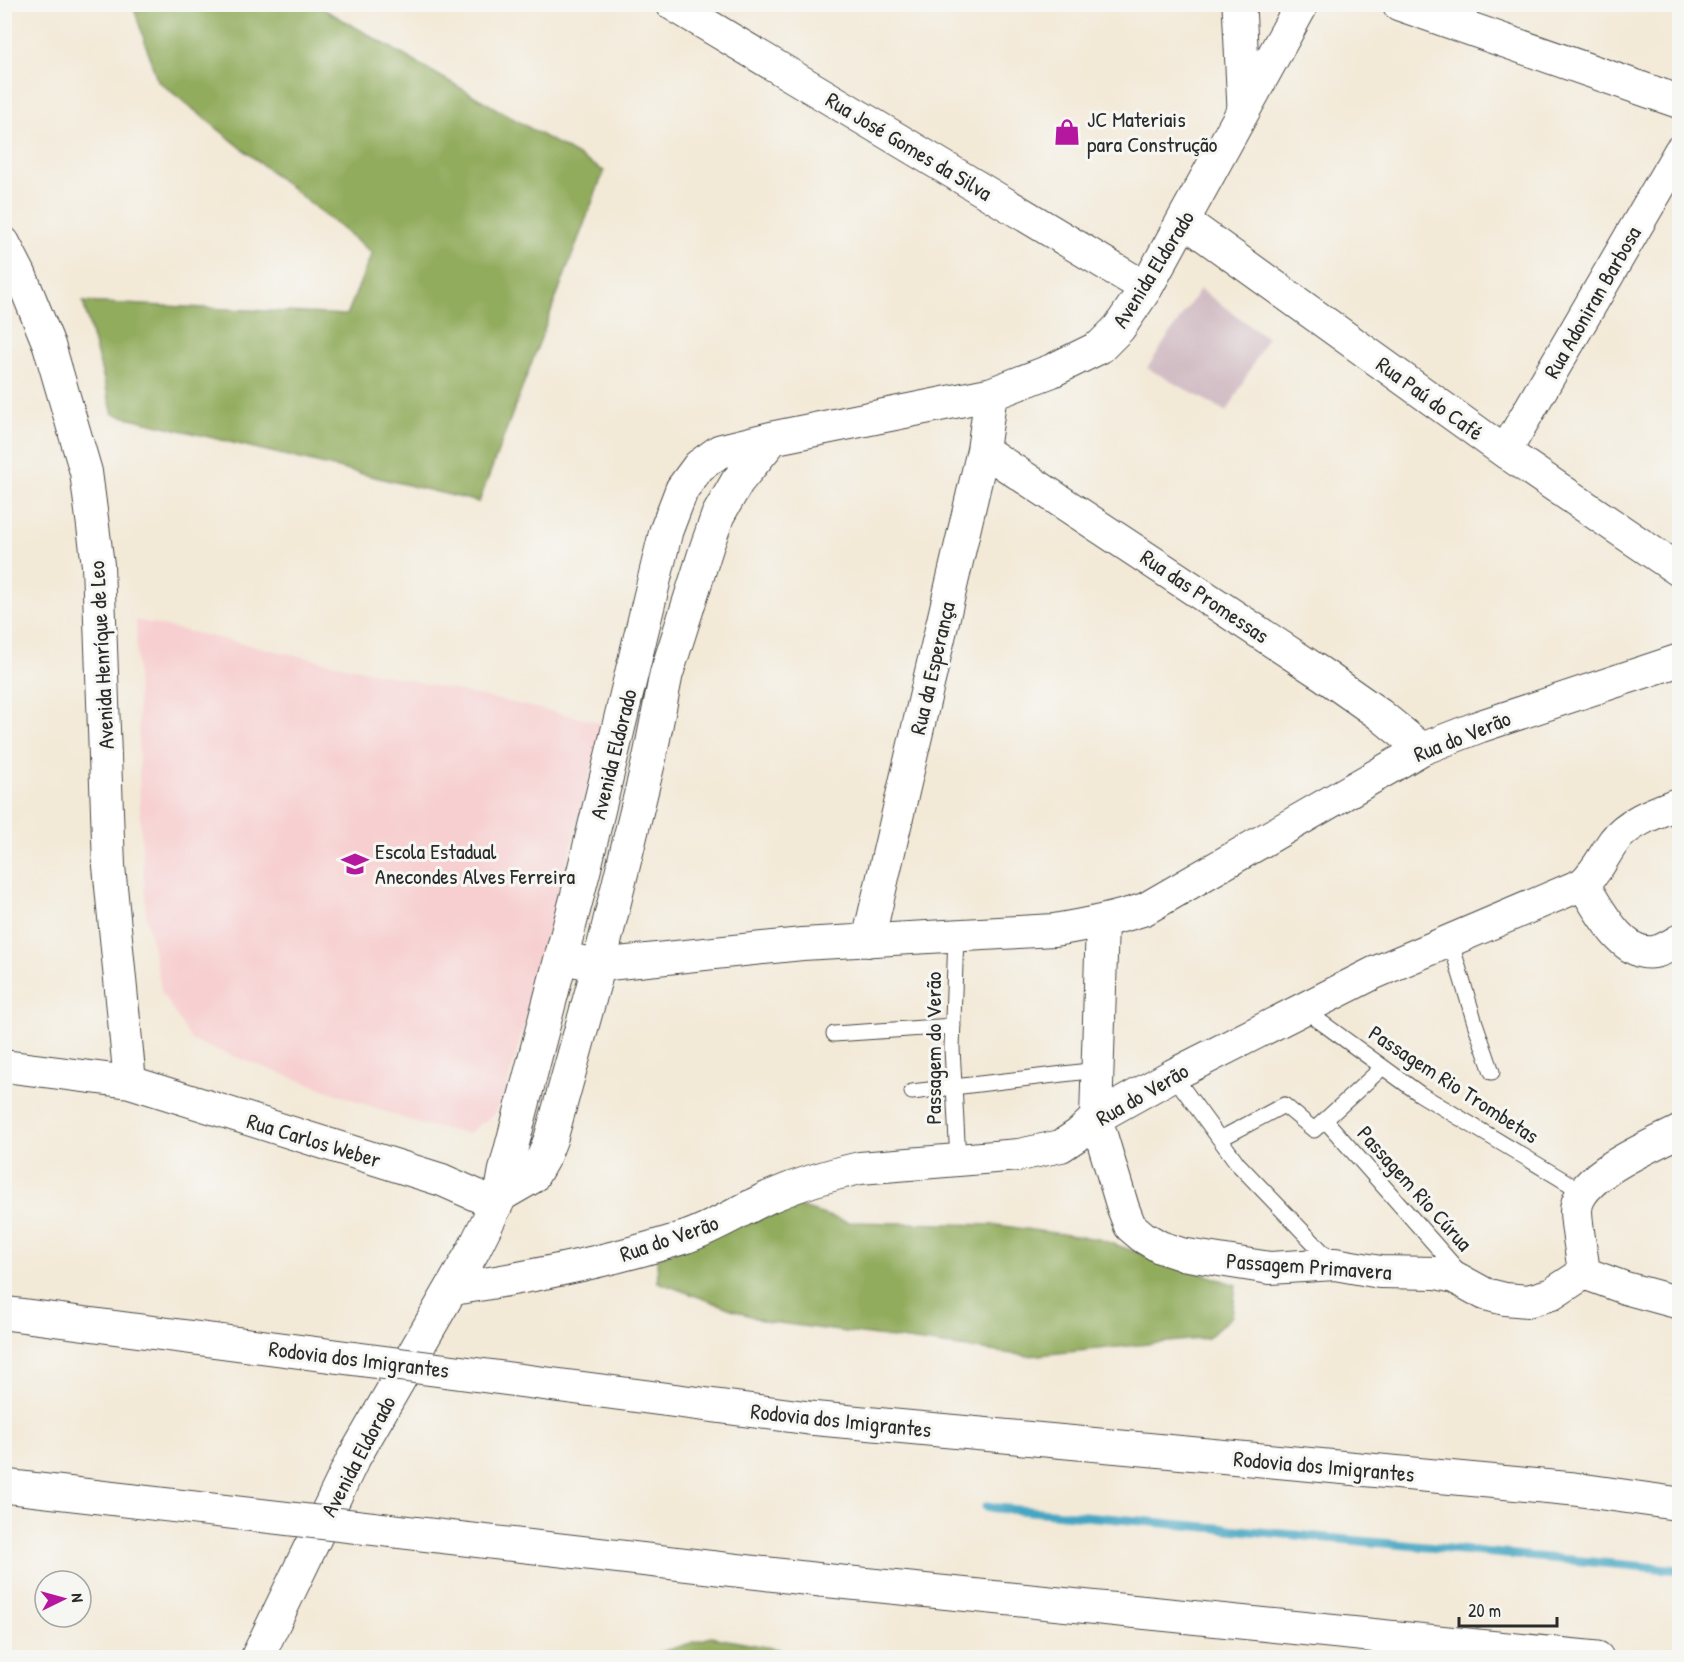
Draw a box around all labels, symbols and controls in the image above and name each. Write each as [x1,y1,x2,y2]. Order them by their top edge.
street label: Rua José Gomes da Silva [820,84,998,208]
place label: JC Materiais para Construção [1087,104,1218,159]
shop icon: JC Materiais para Construção [1052,117,1082,147]
street label: Avenida Eldorado [1105,205,1201,333]
street label: Rua Adoniran Barbosa [1536,220,1648,384]
street label: Rua Paú do Café [1370,349,1490,447]
street label: Rua das Promessas [1135,542,1275,650]
street label: Avenida Henríque de Leo [81,560,121,750]
street label: Rua da Esperança [902,598,962,737]
street label: Avenida Eldorado [582,686,644,822]
street label: Rua do Verão [1409,703,1515,769]
place label: Escola Estadual Anecondes Alves Ferreira [375,836,575,891]
school or university icon: Escola Estadual Anecondes Alves Ferreira [340,849,370,879]
street label: Passagem do Verão [918,971,948,1124]
street label: Passagem Rio Trombetas [1363,1018,1545,1150]
street label: Rua do Verão [1090,1055,1194,1133]
street label: Rua Carlos Weber [243,1105,385,1175]
street label: Passagem Rio Cúrua [1351,1119,1480,1257]
street label: Rua do Verão [616,1207,722,1269]
street label: Passagem Primavera [1225,1245,1393,1287]
street label: Rodovia dos Imigrantes [267,1333,451,1385]
street label: Avenida Eldorado [314,1390,403,1522]
street label: Rodovia dos Imigrantes [749,1396,933,1444]
street label: Rodovia dos Imigrantes [1232,1443,1416,1489]
north arrow [33,1569,93,1629]
scale bar [1459,1590,1556,1628]
text: N [67,1592,89,1603]
text: 20 m [1468,1598,1501,1623]

